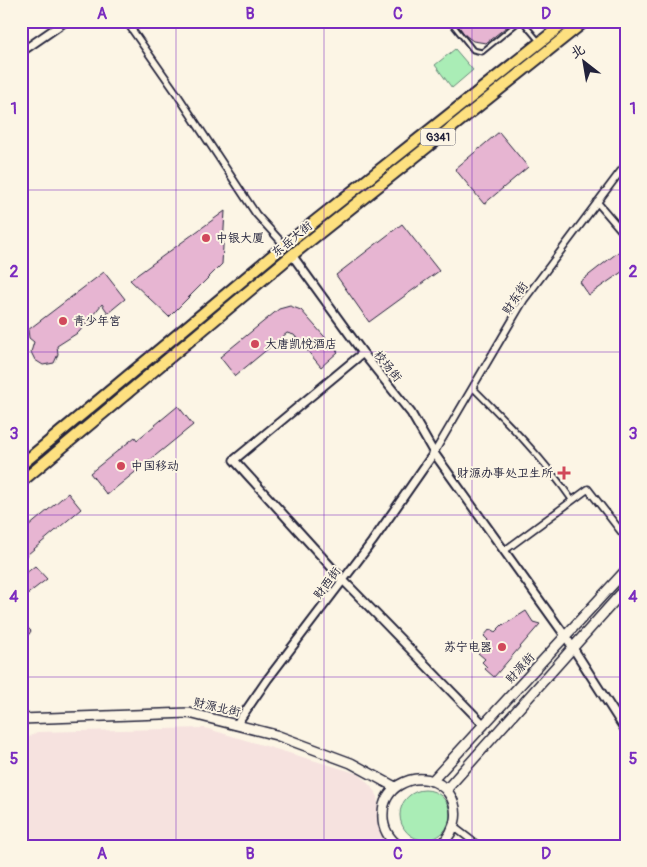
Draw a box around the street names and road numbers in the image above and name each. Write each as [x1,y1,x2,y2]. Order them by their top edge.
road number: G341 [420,128,456,146]
street label: 东岳大街 [269,218,316,260]
street label: 财东街 [499,279,532,317]
street label: 校场街 [370,348,405,385]
street label: 财西街 [311,564,344,602]
street label: 财源街 [503,650,538,687]
street label: 财源北街 [192,695,242,720]

